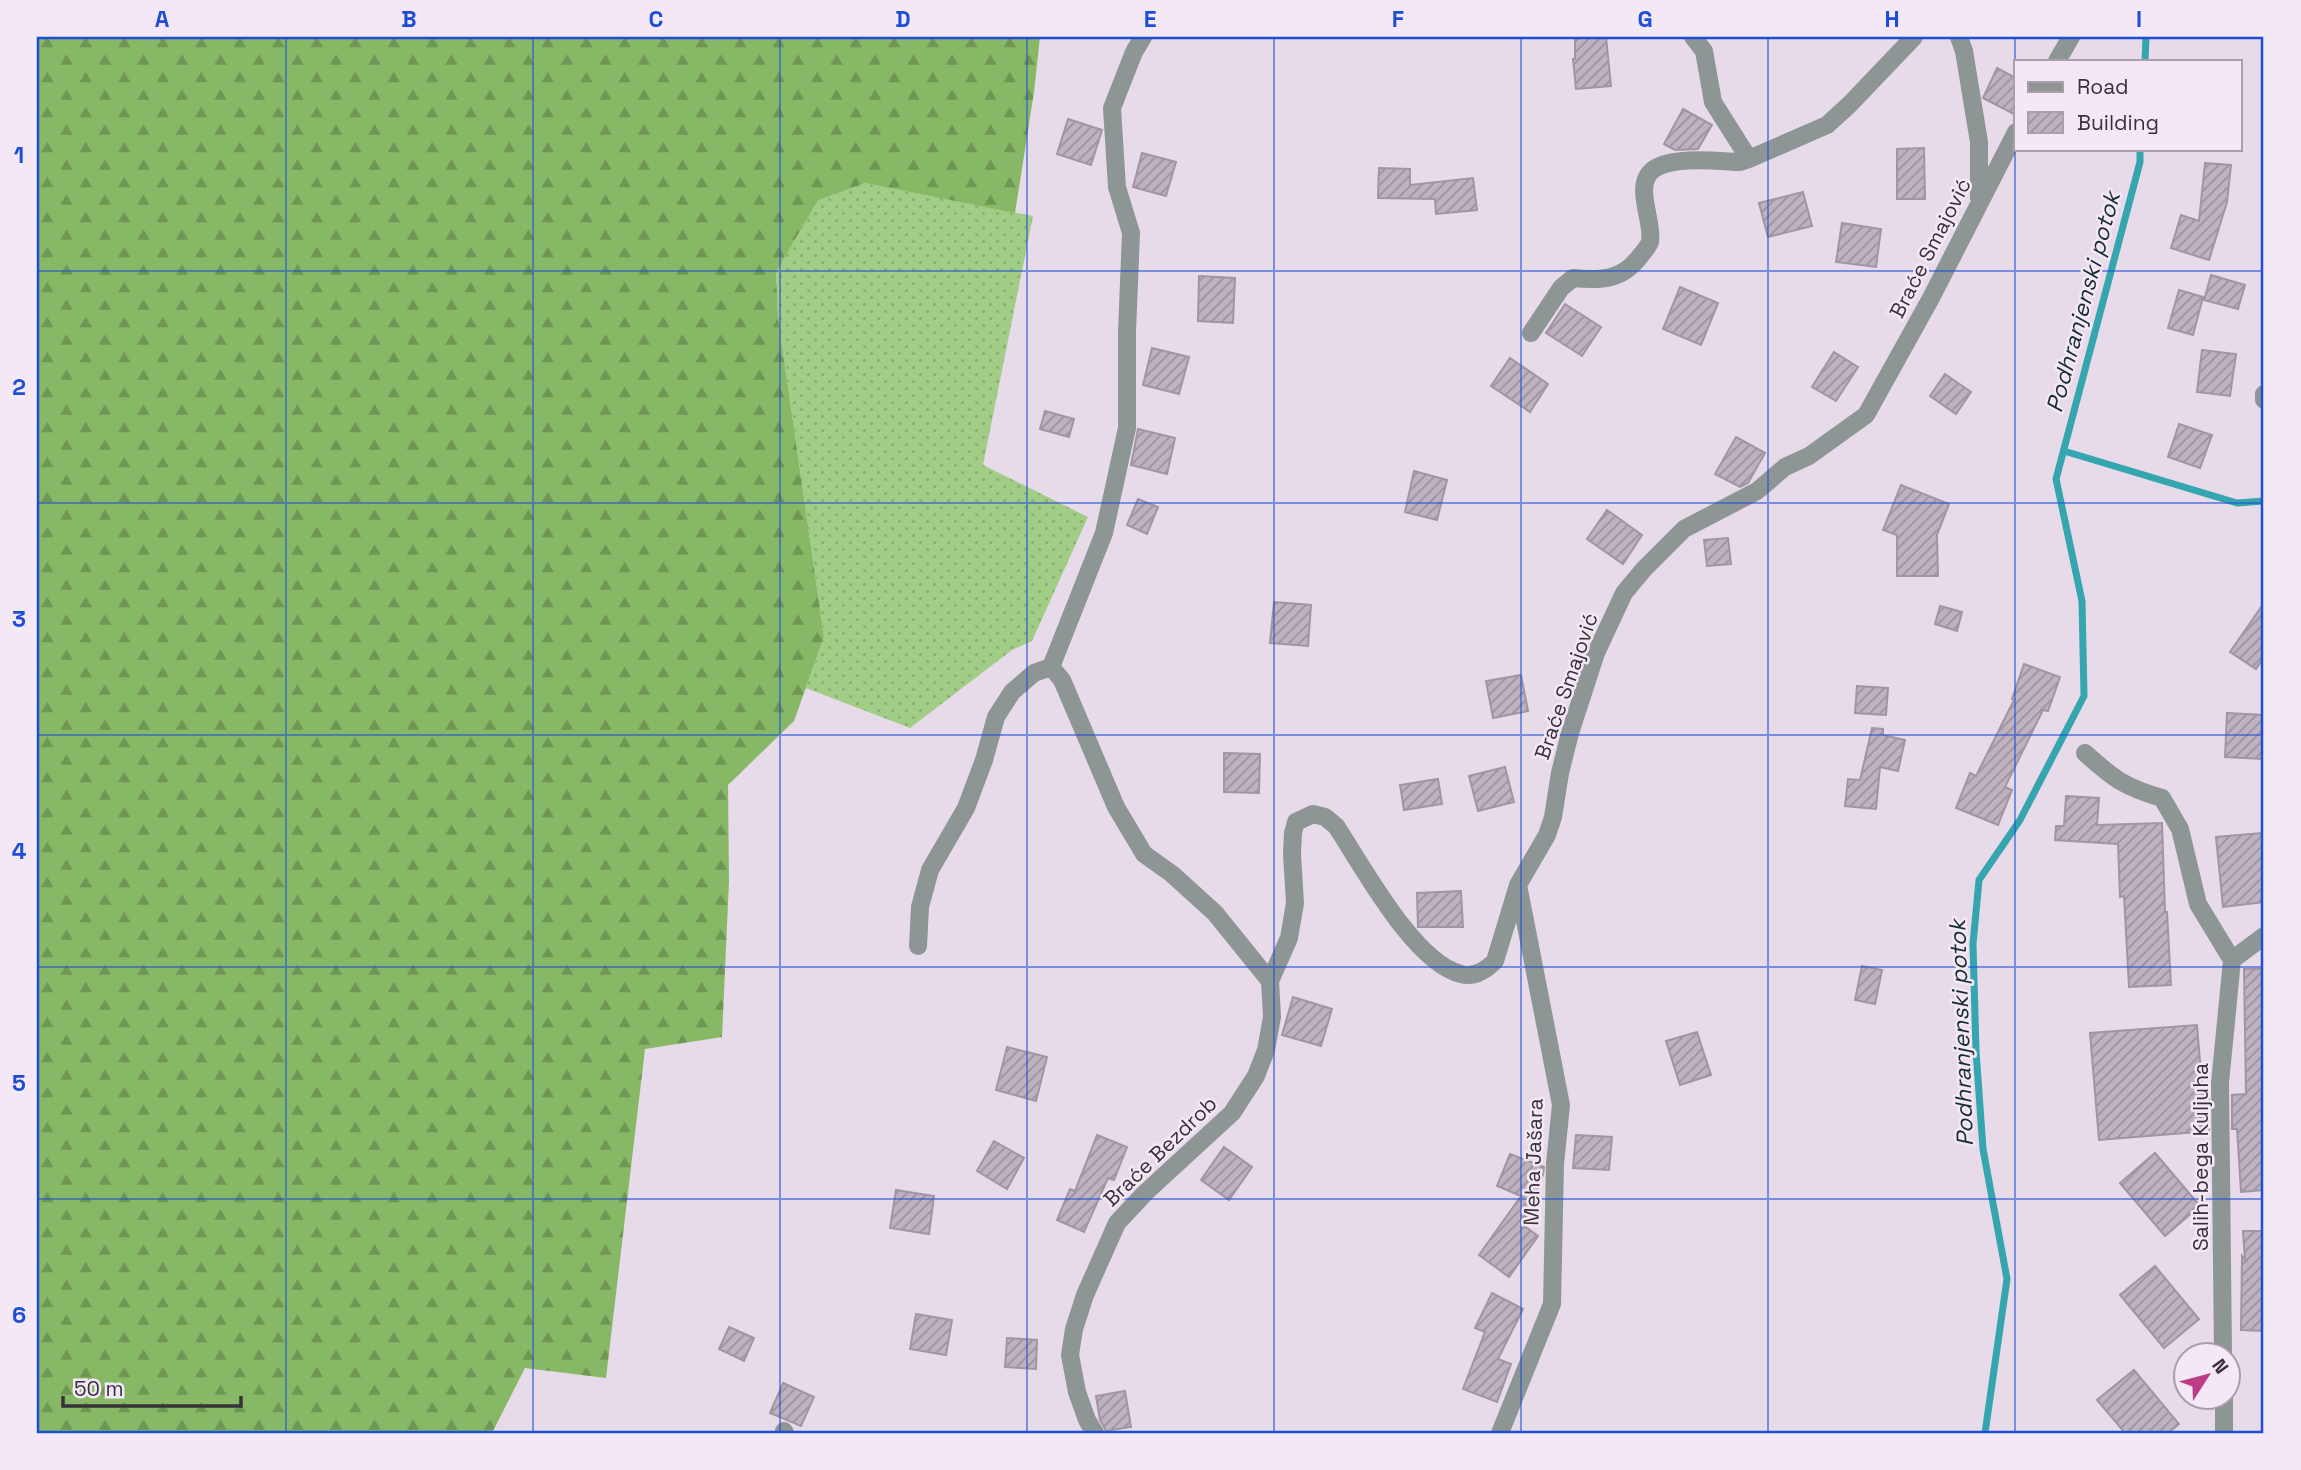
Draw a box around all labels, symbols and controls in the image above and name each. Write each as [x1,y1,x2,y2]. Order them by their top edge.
text: A [155,4,170,34]
text: B [401,4,417,34]
text: C [649,4,663,34]
text: D [895,4,911,34]
text: E [1144,4,1156,34]
text: F [1392,4,1404,34]
text: G [1637,4,1653,34]
text: H [1884,4,1900,34]
text: I [2136,4,2142,34]
legend [2014,60,2242,150]
text: Road [2077,73,2129,100]
text: Building [2077,109,2159,136]
text: 1 [14,140,24,170]
street label: Braće Smajović [1883,174,1977,322]
water label: Podhranjenski potok [2039,186,2128,415]
text: 2 [12,372,26,402]
text: 3 [12,604,26,634]
street label: Braće Smajović [1528,609,1604,763]
text: 4 [12,836,27,866]
water label: Podhranjenski potok [1942,916,1980,1147]
street label: Salih-bega Kuljuha [2187,1063,2214,1251]
text: 5 [12,1068,26,1098]
street label: Braće Bezdrob [1098,1090,1222,1212]
street label: Meha Jašara [1517,1098,1549,1226]
text: 6 [12,1300,26,1330]
north arrow [2172,1340,2242,1410]
text: N [2206,1354,2234,1379]
scale bar [63,1365,242,1409]
text: 50 m [74,1375,124,1402]

